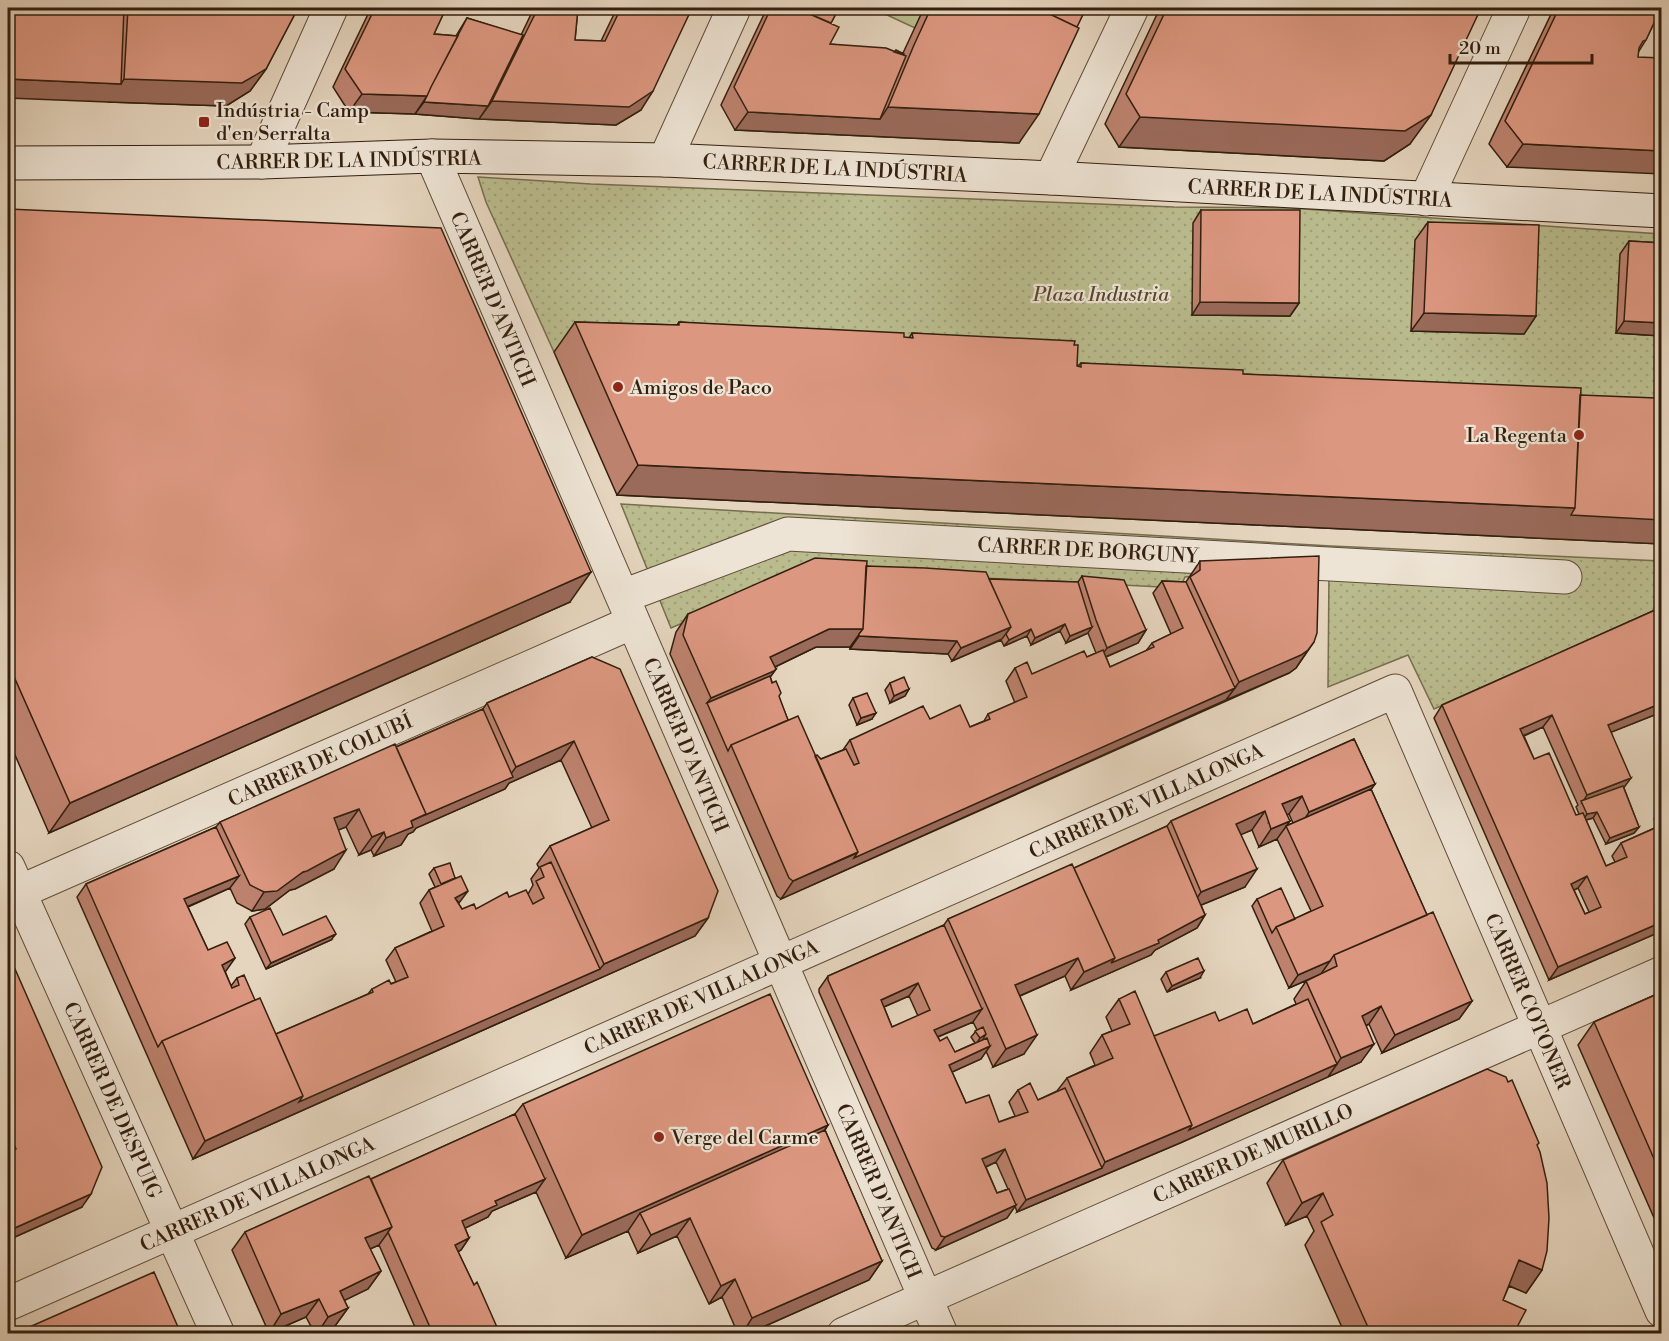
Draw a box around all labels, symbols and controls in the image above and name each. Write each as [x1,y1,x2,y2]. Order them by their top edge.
scale bar [1450,27,1592,65]
text: 20 m [1459,37,1501,60]
place label: Indústria - Camp d'en Serralta [216,99,369,147]
marker: Indústria - Camp d'en Serralta [197,115,211,129]
street label: CARRER DE LA INDÚSTRIA [216,146,483,176]
street label: CARRER DE LA INDÚSTRIA [702,149,969,189]
street label: CARRER DE LA INDÚSTRIA [1187,174,1454,214]
street label: CARRER D'ANTICH [443,208,540,391]
park label: Plaza Industria [1032,283,1170,308]
place label: Amigos de Paco [629,376,772,401]
marker: Amigos de Paco [611,380,625,394]
place label: La Regenta [1466,424,1568,449]
marker: La Regenta [1572,428,1586,442]
street label: CARRER DE BORGUNY [977,533,1200,570]
street label: CARRER D'ANTICH [636,654,733,837]
street label: CARRER DE COLUBÍ [224,708,417,813]
street label: CARRER DE VILLALONGA [1025,739,1269,866]
street label: CARRER COTONER [1478,910,1575,1094]
street label: CARRER DE VILLALONGA [580,935,824,1062]
street label: CARRER DE DESPUIG [57,998,166,1203]
street label: CARRER DE MURILLO [1150,1099,1358,1210]
street label: CARRER D'ANTICH [829,1100,926,1283]
place label: Verge del Carme [670,1126,819,1151]
marker: Verge del Carme [652,1130,666,1144]
street label: CARRER DE VILLALONGA [136,1132,380,1259]

